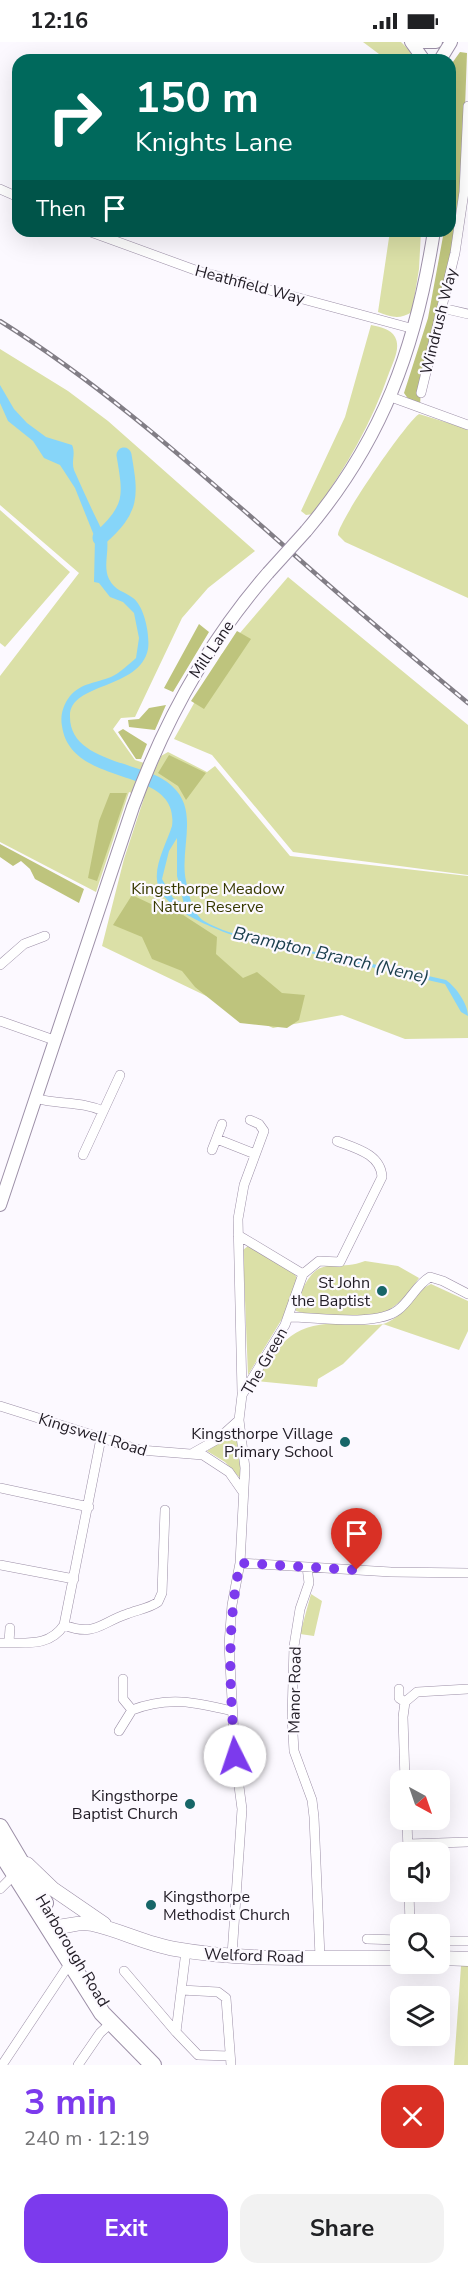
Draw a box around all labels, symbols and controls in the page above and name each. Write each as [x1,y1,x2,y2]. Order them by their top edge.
text: 12:16 [30,6,88,36]
text: 150 m [135,70,259,127]
icon: right [36,78,114,156]
text: Knights Lane [135,124,293,161]
icon: arrive [98,192,131,225]
text: Then [36,194,86,224]
street label: Heathfield Way [192,260,308,310]
street label: Windrush Way [415,265,463,377]
street label: Mill Lane [184,616,239,683]
park label: Kingsthorpe Meadow Nature Reserve [131,878,285,918]
water label: Brampton Branch (Nene) [231,921,431,989]
place label: St John the Baptist [292,1272,370,1312]
marker: St John the Baptist [375,1284,389,1298]
street label: The Green [237,1324,293,1399]
street label: Kingswell Road [36,1408,150,1462]
place label: Kingsthorpe Village Primary School [191,1423,333,1463]
marker: Kingsthorpe Village Primary School [338,1435,352,1449]
pin [331,1508,382,1570]
icon: arrive [340,1517,373,1550]
street label: Manor Road [283,1646,307,1734]
position arrow [203,1724,267,1788]
north arrow [390,1770,450,1830]
map controls [390,1770,450,2046]
place label: Kingsthorpe Baptist Church [72,1785,178,1825]
marker: Kingsthorpe Baptist Church [183,1797,197,1811]
button: sound [390,1842,450,1902]
place label: Kingsthorpe Methodist Church [163,1886,290,1926]
street label: Harborough Road [30,1890,115,2011]
marker: Kingsthorpe Methodist Church [144,1898,158,1912]
button: search [390,1914,450,1974]
street label: Welford Road [204,1943,304,1969]
button: layers [390,1986,450,2046]
text: 3 min [24,2078,117,2127]
button: close [381,2085,444,2148]
text: 240 m · 12:19 [24,2125,150,2152]
button: Exit [24,2194,228,2263]
button: Share [240,2194,444,2263]

